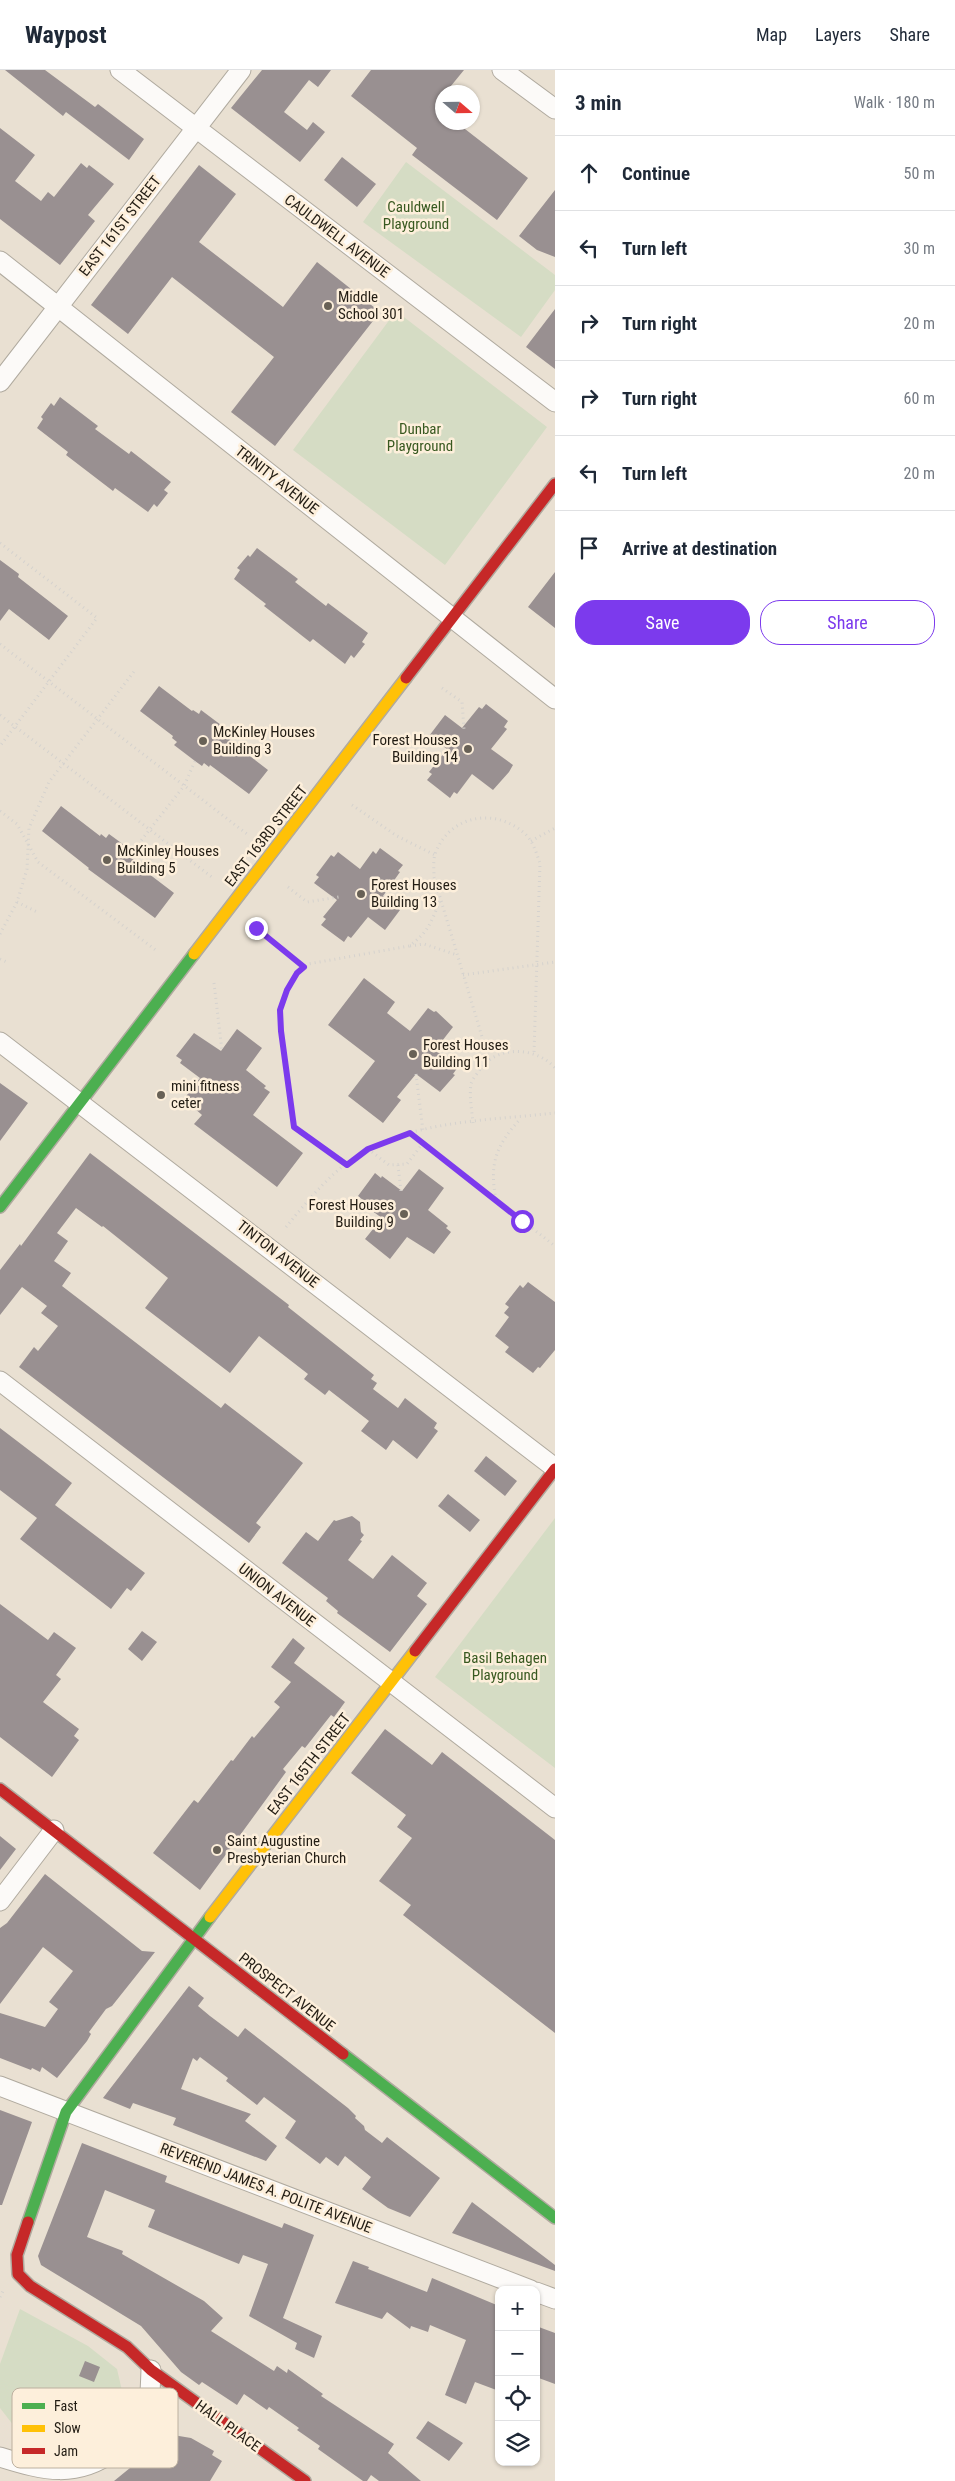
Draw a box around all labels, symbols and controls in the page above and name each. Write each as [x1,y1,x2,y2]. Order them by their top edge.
text: Waypost [25,21,107,49]
text: Map [756,24,787,45]
text: Layers [815,24,862,45]
text: Share [890,24,930,45]
north arrow [435,85,480,130]
text: 3 min [575,91,622,115]
text: Walk · 180 m [854,93,935,112]
icon: ahead [575,159,603,187]
text: Continue [622,162,690,185]
text: 50 m [903,164,935,183]
street label: EAST 161ST STREET [75,172,165,280]
street label: CAULDWELL AVENUE [281,191,393,281]
park label: Cauldwell Playground [383,198,449,233]
icon: left [575,234,603,262]
text: Turn left [622,237,687,260]
text: 30 m [903,239,935,258]
place label: Middle School 301 [338,288,404,323]
marker: Middle School 301 [322,300,334,312]
icon: right [575,309,603,337]
text: Turn right [622,312,697,335]
text: 20 m [903,314,935,333]
icon: right [575,384,603,412]
text: Turn right [622,387,697,410]
text: 60 m [903,389,935,408]
park label: Dunbar Playground [387,420,453,455]
street label: TRINITY AVENUE [232,442,322,518]
icon: left [575,459,603,487]
text: Turn left [622,462,687,485]
text: 20 m [903,464,935,483]
icon: arrive [575,534,603,562]
text: Arrive at destination [622,537,777,560]
button: Save [575,600,750,645]
button: Share [760,600,935,645]
place label: McKinley Houses Building 3 [213,723,315,758]
place label: Forest Houses Building 14 [372,731,458,766]
marker: McKinley Houses Building 3 [197,735,209,747]
marker: Forest Houses Building 14 [462,743,474,755]
street label: EAST 163RD STREET [221,782,311,890]
place label: McKinley Houses Building 5 [117,842,219,877]
marker: McKinley Houses Building 5 [101,854,113,866]
place label: Forest Houses Building 13 [371,876,457,911]
marker: Forest Houses Building 13 [355,888,367,900]
route end [245,917,268,940]
place label: Forest Houses Building 11 [423,1036,509,1071]
marker: Forest Houses Building 11 [407,1048,419,1060]
place label: mini fitness ceter [171,1077,240,1112]
marker: mini fitness ceter [155,1089,167,1101]
place label: Forest Houses Building 9 [308,1196,394,1231]
marker: Forest Houses Building 9 [398,1208,410,1220]
route start [511,1210,534,1233]
street label: TINTON AVENUE [233,1216,323,1292]
street label: UNION AVENUE [235,1560,319,1630]
park label: Basil Behagen Playground [463,1649,547,1684]
street label: EAST 165TH STREET [264,1709,354,1818]
place label: Saint Augustine Presbyterian Church [227,1832,346,1867]
marker: Saint Augustine Presbyterian Church [211,1844,223,1856]
street label: PROSPECT AVENUE [235,1949,339,2035]
street label: REVEREND JAMES A. POLITE AVENUE [157,2139,375,2237]
map controls [495,2286,540,2466]
button: + [495,2286,540,2331]
button: − [495,2331,540,2376]
button: locate [495,2376,540,2421]
legend [12,2388,178,2468]
street label: HALL PLACE [192,2396,264,2456]
text: Fast [54,2398,78,2414]
text: Slow [54,2420,81,2436]
button: layers [495,2421,540,2466]
text: Jam [54,2443,78,2459]

